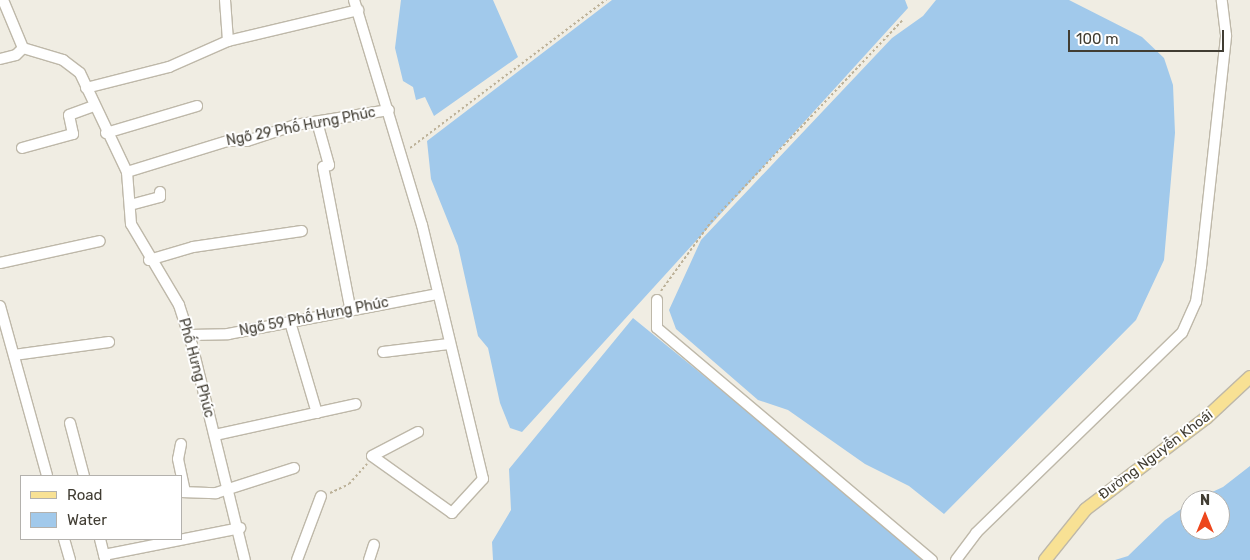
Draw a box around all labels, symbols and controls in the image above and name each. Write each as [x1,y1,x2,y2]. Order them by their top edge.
scale bar [1070,20,1226,52]
text: 100 m [1076,30,1118,48]
street label: Ngõ 29 Phố Hưng Phúc [225,104,377,150]
street label: Ngõ 59 Phố Hưng Phúc [238,294,390,340]
street label: Phố Hưng Phúc [175,316,217,420]
street label: Đường Nguyễn Khoái [1096,407,1216,503]
legend [20,475,182,540]
text: Road [67,486,103,504]
north arrow [1180,490,1230,540]
text: Water [67,511,107,529]

